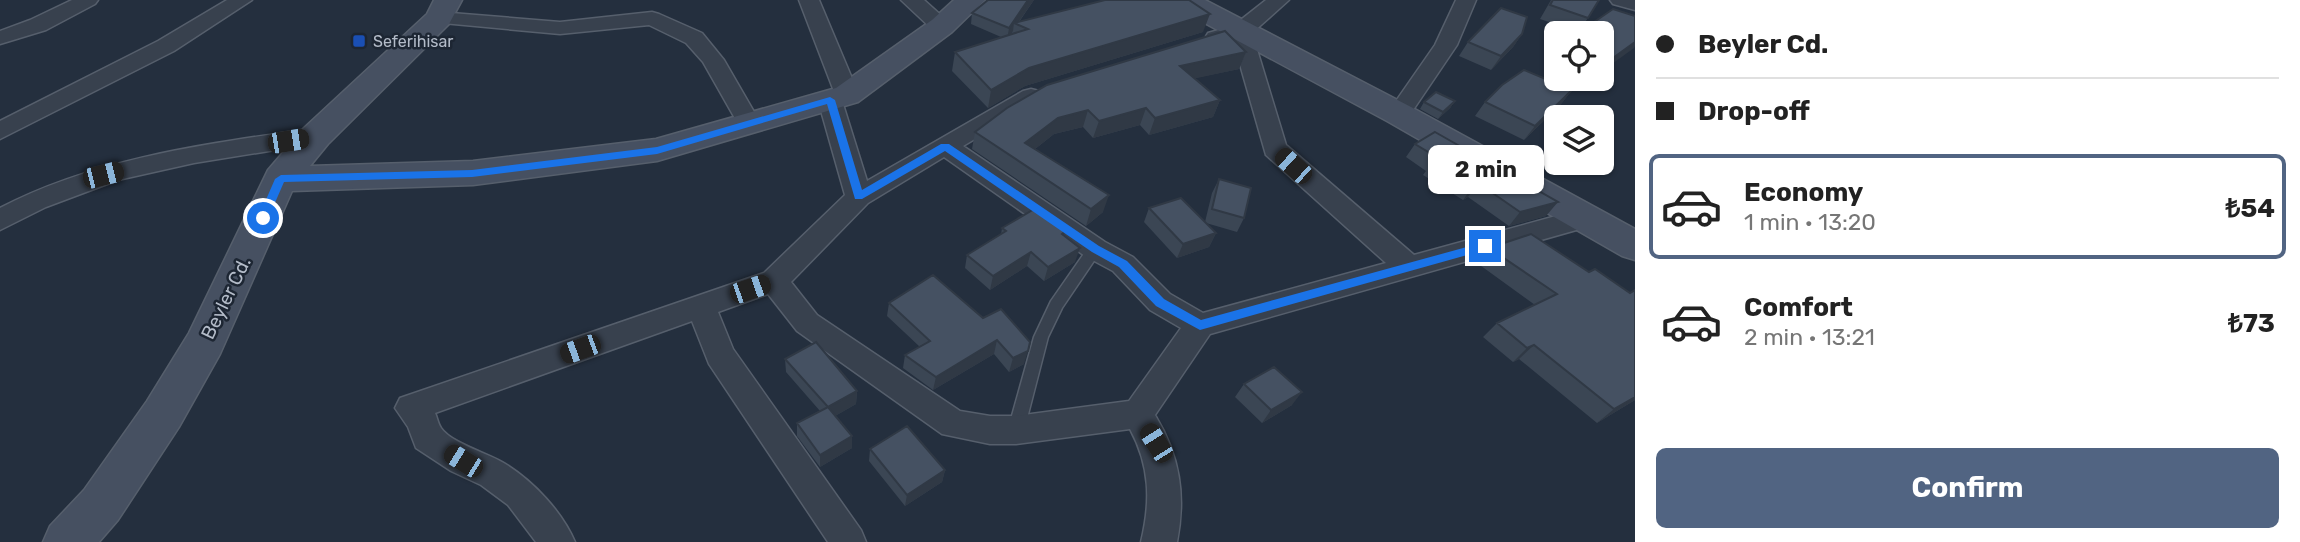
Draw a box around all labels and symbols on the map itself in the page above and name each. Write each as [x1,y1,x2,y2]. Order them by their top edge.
place label: Seferihisar [373,32,453,51]
marker: Seferihisar [351,33,367,49]
car [266,127,311,155]
car [1271,144,1316,188]
callout: 2 min [1427,145,1543,194]
car [81,160,126,190]
route start [247,202,279,234]
route end [1469,230,1501,262]
street label: Beyler Cd. [196,253,256,343]
car [727,272,774,306]
car [557,332,604,366]
car [1136,420,1177,466]
car [440,441,487,481]

